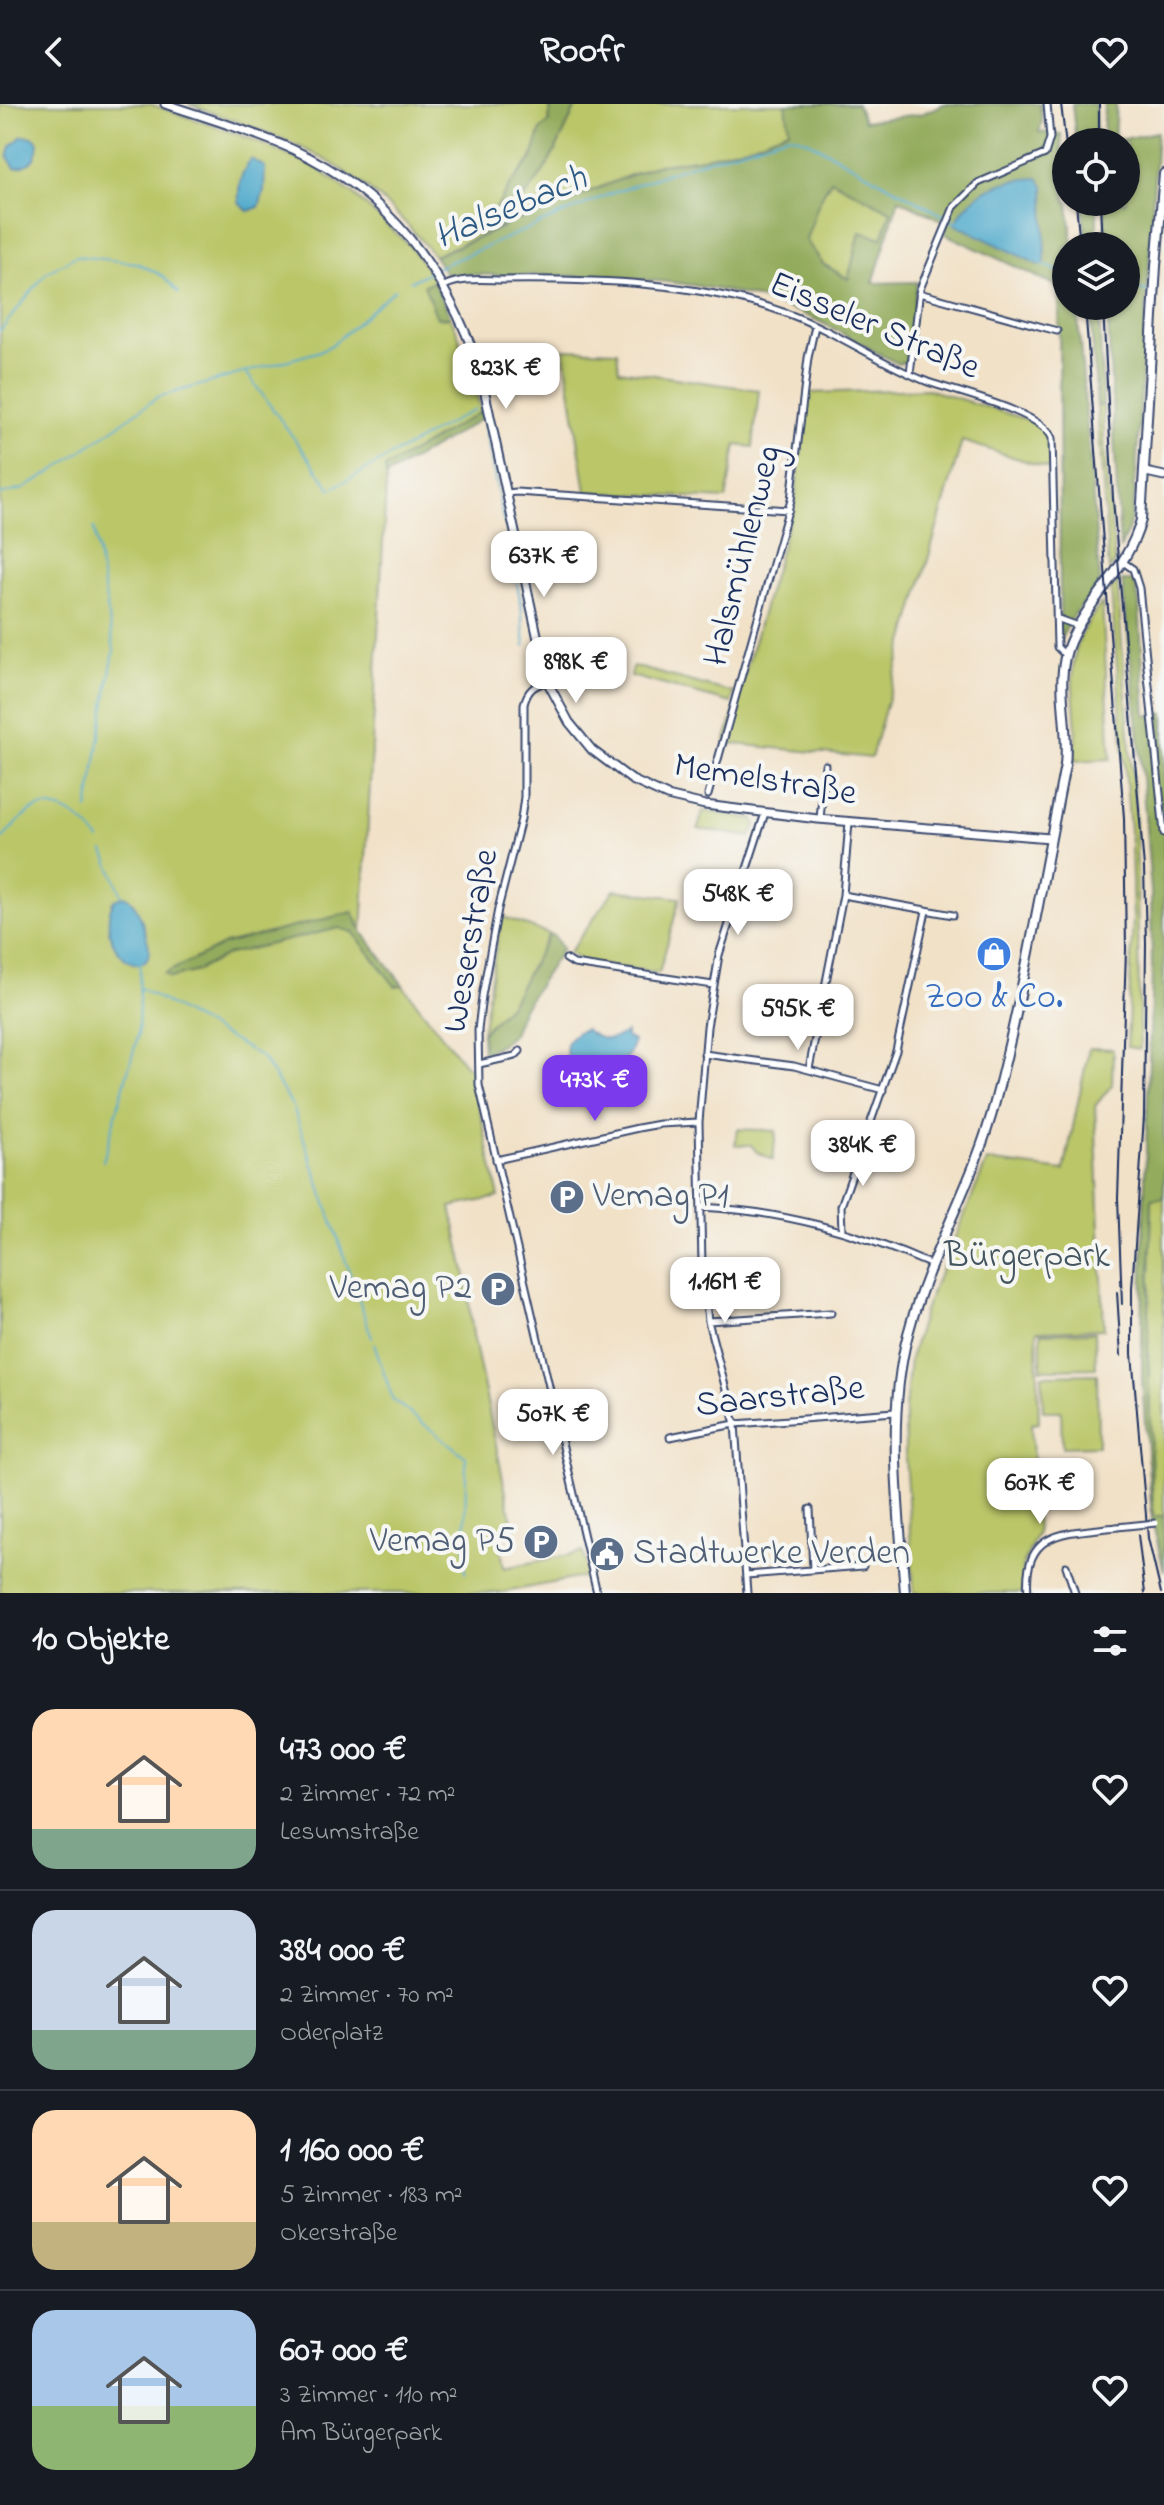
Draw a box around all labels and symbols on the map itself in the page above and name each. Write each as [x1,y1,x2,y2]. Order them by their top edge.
water label: Halsebach [426,151,597,266]
street label: Eisseler Straße [760,259,988,396]
pin: 823K € [441,343,571,411]
street label: Halsmühlenweg [691,440,797,672]
pin: 637K € [479,531,609,599]
pin: 898K € [511,637,641,705]
street label: Memelstraße [670,740,861,822]
street label: Weserstraße [430,844,514,1037]
pin: 548K € [673,869,803,937]
shop icon: Zoo & Co. [975,935,1013,973]
place label: Zoo & Co. [925,972,1063,1025]
pin: 595K € [733,984,863,1052]
pin: 473K € [530,1055,660,1123]
pin: 384K € [798,1120,928,1188]
place label: Vemag P1 [592,1171,729,1224]
parking icon: Vemag P1 [548,1178,586,1216]
park label: Bürgerpark [943,1231,1110,1284]
pin: 1.16M € [651,1257,799,1325]
place label: Vemag P2 [329,1263,472,1316]
parking icon: Vemag P2 [479,1270,517,1308]
street label: Saarstraße [693,1363,868,1433]
pin: 507K € [488,1389,618,1457]
pin: 607K € [975,1458,1105,1526]
place label: Vemag P5 [369,1516,515,1569]
parking icon: Vemag P5 [522,1523,560,1561]
place label: Stadtwerke Verden [633,1528,910,1581]
public building icon: Stadtwerke Verden [588,1535,626,1573]

